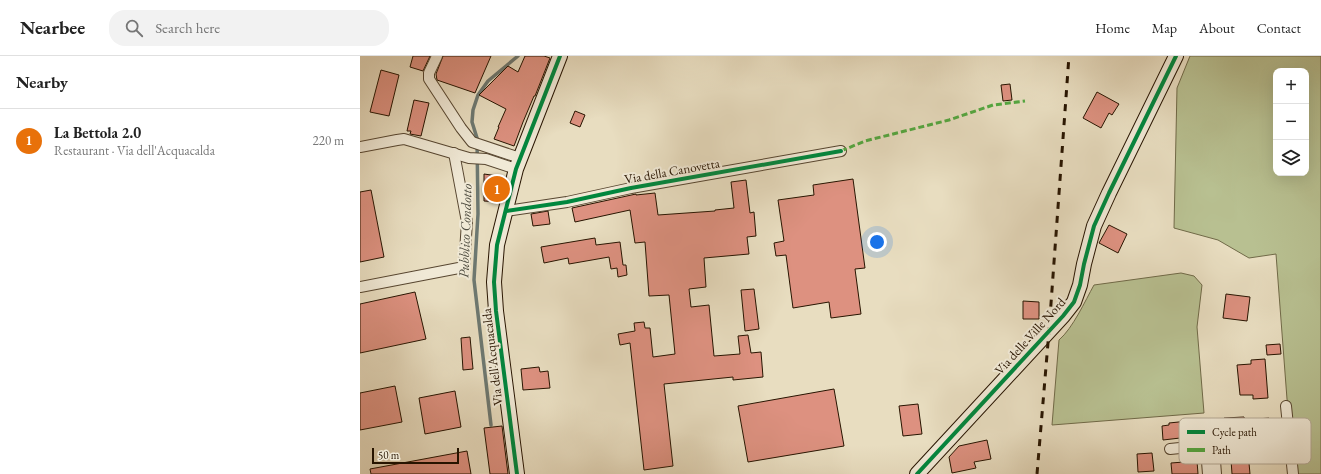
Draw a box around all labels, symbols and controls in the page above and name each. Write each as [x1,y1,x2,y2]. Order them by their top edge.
search box [109,10,389,46]
text: Nearbee [20,15,85,40]
icon: search [123,17,145,39]
text: Search here [155,18,220,37]
text: Home [1095,19,1130,37]
text: Map [1152,19,1177,37]
text: About [1199,19,1235,37]
text: Contact [1257,19,1301,37]
map controls [1273,68,1309,176]
button: + [1273,68,1309,104]
text: Nearby [16,71,68,93]
button: − [1273,104,1309,140]
text: La Bettola 2.0 [54,123,141,142]
text: 1 [26,132,32,149]
text: 220 m [313,132,344,149]
button: layers [1273,140,1309,176]
text: Restaurant · Via dell'Acquacalda [54,142,215,159]
street label: Via della Canovetta [623,154,722,188]
pin: 1 [484,174,510,204]
water label: Pubblico Condotto [454,183,476,278]
your location [867,232,887,252]
street label: Via delle Ville Nord [991,294,1069,378]
street label: Via dell'Acquacalda [477,307,506,407]
legend [1179,418,1311,464]
text: Cycle path [1212,425,1257,439]
text: Path [1212,443,1231,457]
scale bar [372,446,459,465]
text: 50 m [378,448,399,462]

